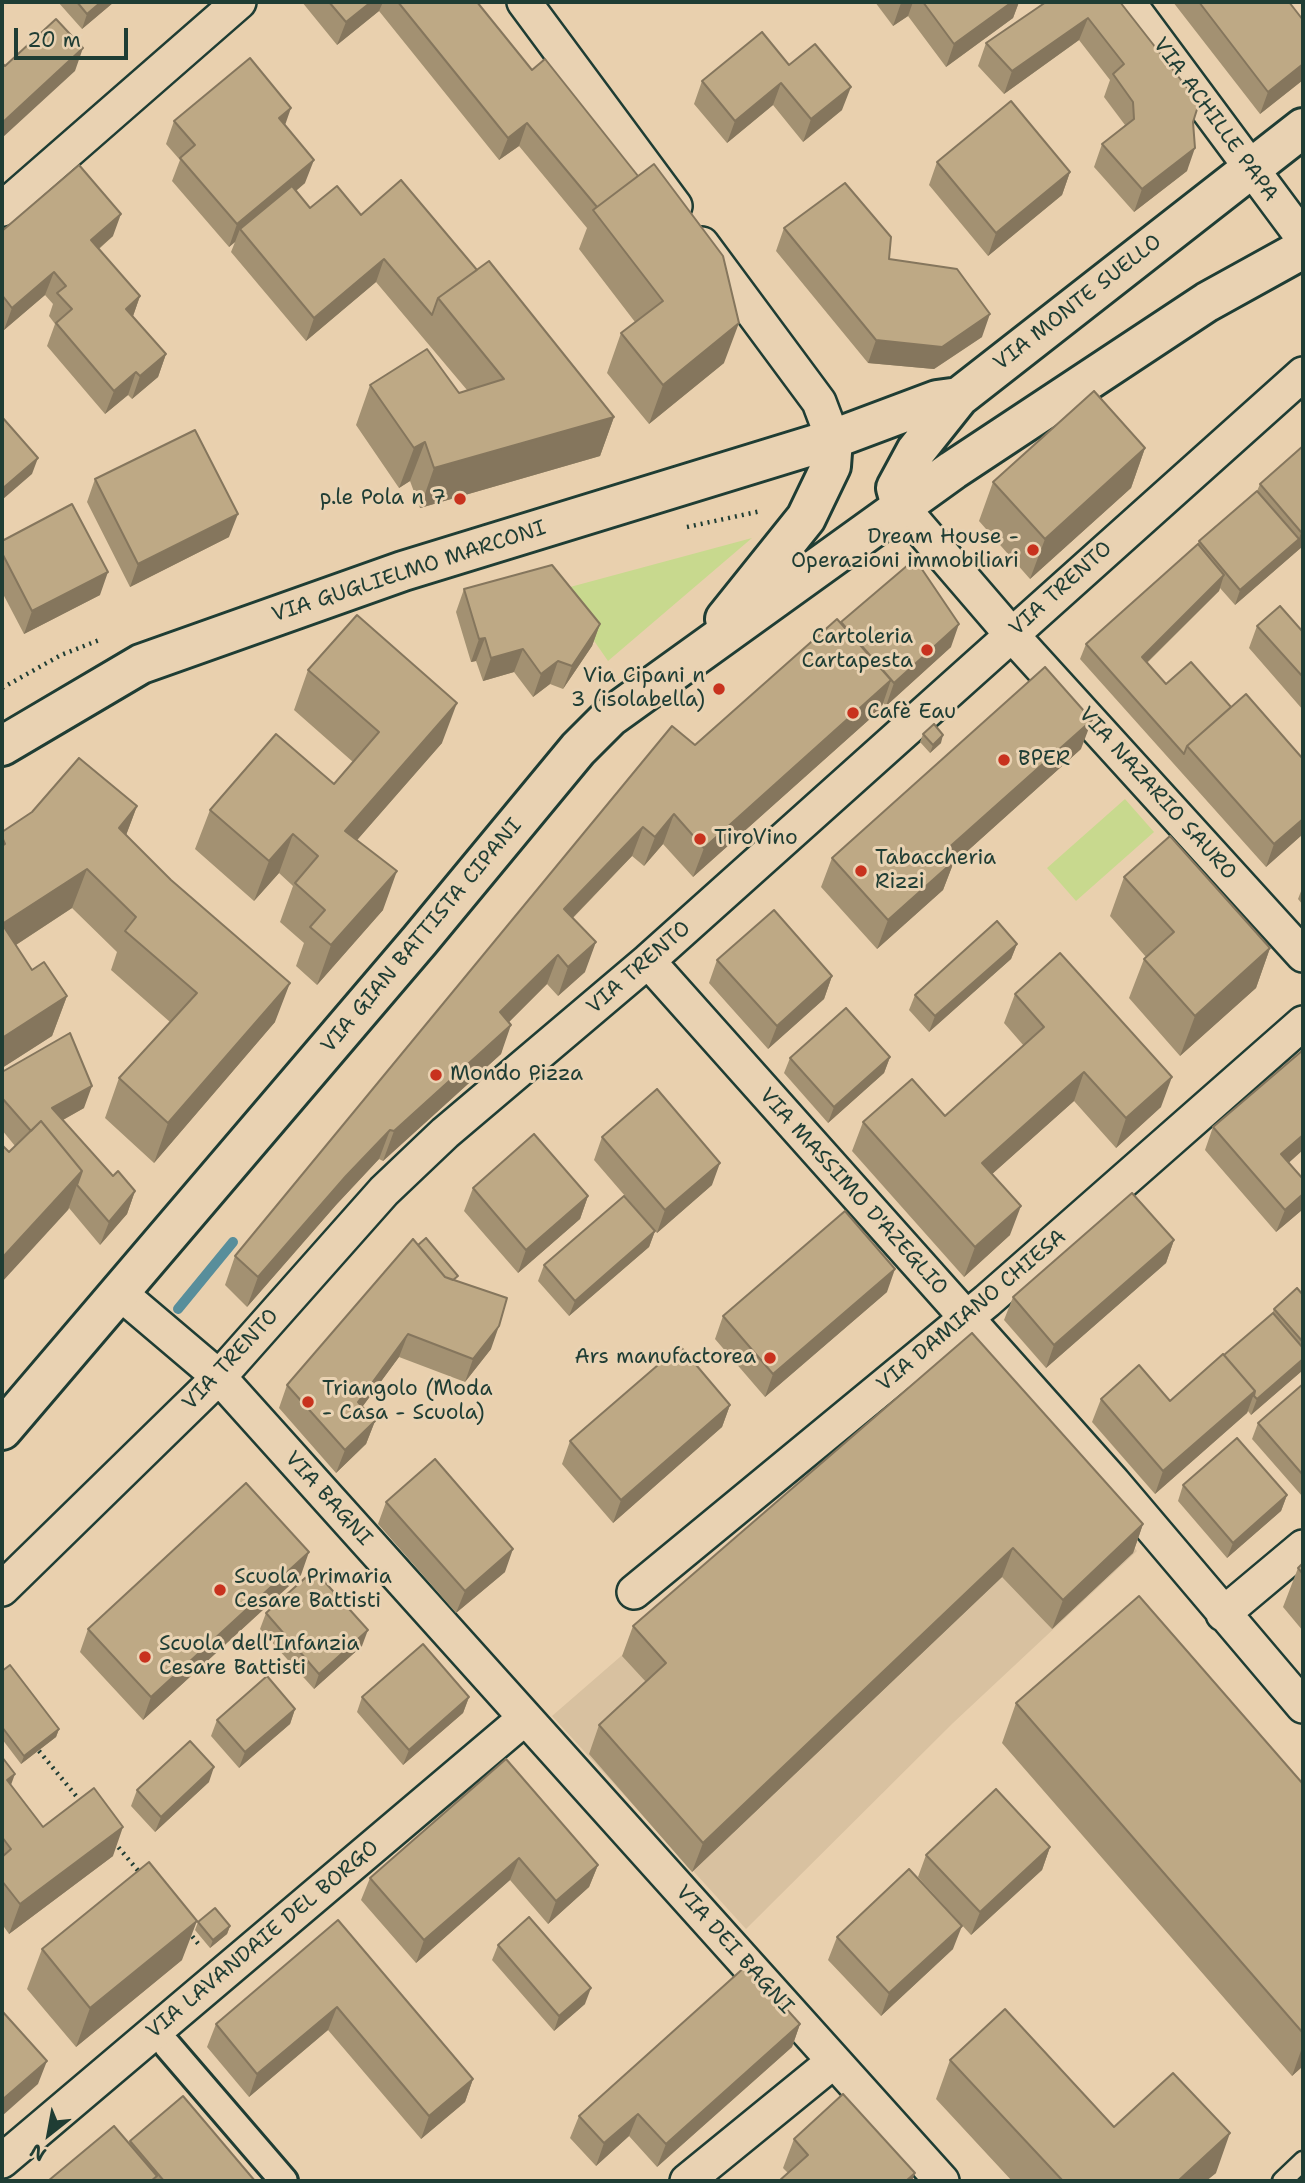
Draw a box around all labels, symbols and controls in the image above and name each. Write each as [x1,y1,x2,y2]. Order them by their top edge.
scale bar [18,14,131,58]
text: 20 m [27,26,81,54]
street label: VIA ACHILLE PAPA [1147,33,1283,207]
street label: VIA MONTE SUELLO [989,230,1167,376]
place label: p.le Pola n 7 [320,486,446,512]
marker: p.le Pola n 7 [452,491,468,507]
street label: VIA GUGLIELMO MARCONI [269,516,549,628]
place label: Dream House - Operazioni immobiliari [791,525,1019,575]
street label: VIA TRENTO [1005,536,1117,642]
marker: Dream House - Operazioni immobiliari [1025,542,1041,558]
place label: Cartoleria Cartapesta [802,625,913,675]
marker: Cartoleria Cartapesta [919,642,935,658]
place label: Via Cipani n 3 (isolabella) [571,664,705,714]
marker: Via Cipani n 3 (isolabella) [711,681,727,697]
place label: Cafè Eau [867,700,956,726]
street label: VIA NAZARIO SAURO [1073,702,1241,886]
marker: Cafè Eau [845,705,861,721]
place label: BPER [1018,747,1070,773]
marker: BPER [996,752,1012,768]
street label: VIA GIAN BATTISTA CIPANI [316,814,528,1058]
place label: TiroVino [714,826,798,852]
marker: TiroVino [692,831,708,847]
place label: Tabaccheria Rizzi [875,846,996,896]
marker: Tabaccheria Rizzi [853,863,869,879]
street label: VIA TRENTO [582,916,696,1020]
place label: Mondo Pizza [450,1062,583,1088]
marker: Mondo Pizza [428,1067,444,1083]
street label: VIA MASSIMO D'AZEGLIO [753,1083,953,1301]
street label: VIA DAMIANO CHIESA [872,1225,1072,1397]
street label: VIA TRENTO [178,1304,284,1416]
place label: Ars manufactorea [574,1345,756,1371]
marker: Ars manufactorea [762,1350,778,1366]
place label: Triangolo (Moda - Casa - Scuola) [322,1377,492,1427]
marker: Triangolo (Moda - Casa - Scuola) [300,1394,316,1410]
street label: VIA BAGNI [279,1447,377,1551]
place label: Scuola Primaria Cesare Battisti [234,1565,392,1615]
marker: Scuola Primaria Cesare Battisti [212,1582,228,1598]
place label: Scuola dell'Infanzia Cesare Battisti [159,1632,360,1682]
marker: Scuola dell'Infanzia Cesare Battisti [137,1649,153,1665]
street label: VIA LAVANDAIE DEL BORGO [142,1835,384,2045]
street label: VIA DEI BAGNI [670,1880,798,2020]
north arrow [14,2099,84,2169]
text: N [25,2138,51,2167]

